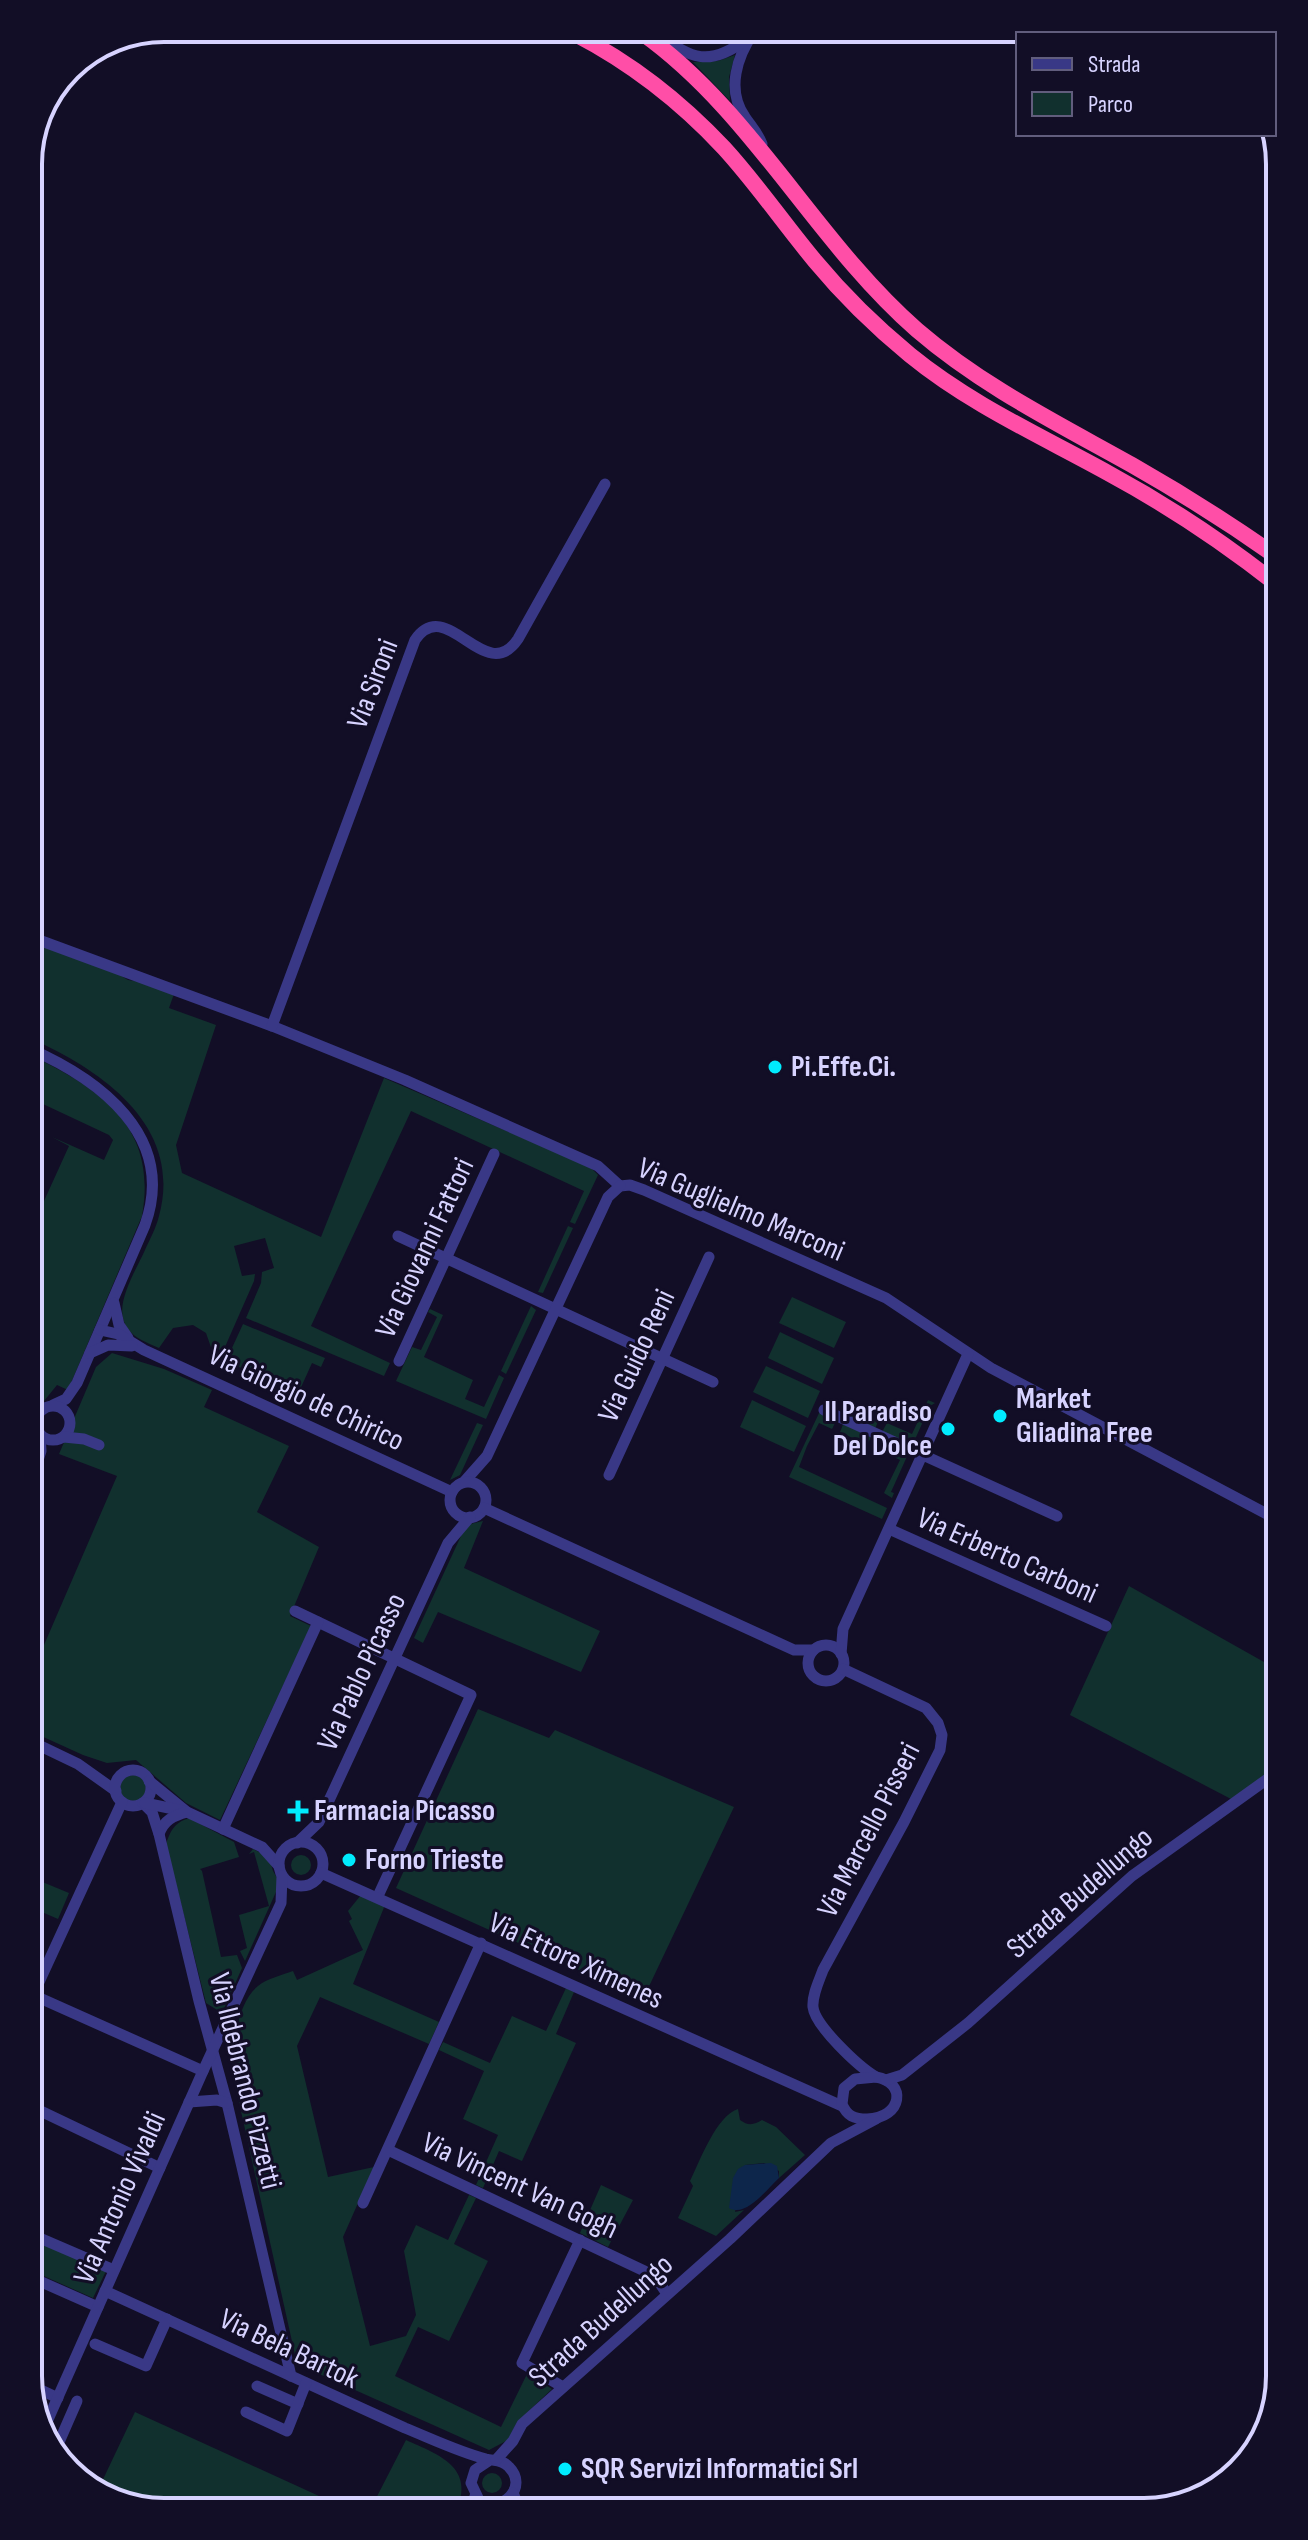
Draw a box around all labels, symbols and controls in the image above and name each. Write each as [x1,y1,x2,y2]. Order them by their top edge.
legend [1016,32,1276,136]
text: Strada [1088,50,1141,79]
text: Parco [1088,90,1133,119]
street label: Via Sironi [340,634,406,734]
place label: Pi.Effe.Ci. [791,1049,896,1085]
marker: Pi.Effe.Ci. [766,1058,784,1076]
street label: Via Guglielmo Marconi [632,1150,850,1270]
street label: Via Giovanni Fattori [368,1152,482,1344]
street label: Via Guido Reni [591,1284,683,1428]
street label: Via Giorgio de Chirico [202,1337,410,1459]
place label: Market Gliadina Free [1016,1381,1153,1451]
place label: Il Paradiso Del Dolce [824,1394,932,1464]
marker: Market Gliadina Free [991,1407,1009,1425]
marker: Il Paradiso Del Dolce [939,1420,957,1438]
street label: Via Erberto Carboni [911,1500,1103,1612]
street label: Via Pablo Picasso [310,1588,414,1756]
street label: Via Marcello Pisseri [810,1737,928,1923]
place label: Farmacia Picasso [314,1793,495,1829]
marker: Farmacia Picasso [289,1802,307,1820]
street label: Strada Budellungo [1000,1820,1160,1966]
place label: Forno Trieste [365,1842,504,1878]
marker: Forno Trieste [340,1851,358,1869]
street label: Via Ettore Ximenes [483,1905,669,2017]
street label: Via Ildebrando Pizzetti [201,1969,289,2193]
street label: Via Antonio Vivaldi [66,2106,174,2290]
street label: Via Vincent Van Gogh [416,2125,624,2247]
street label: Strada Budellungo [521,2247,681,2395]
street label: Via Bela Bartok [214,2301,365,2397]
place label: SQR Servizi Informatici Srl [581,2451,858,2487]
marker: SQR Servizi Informatici Srl [556,2460,574,2478]

